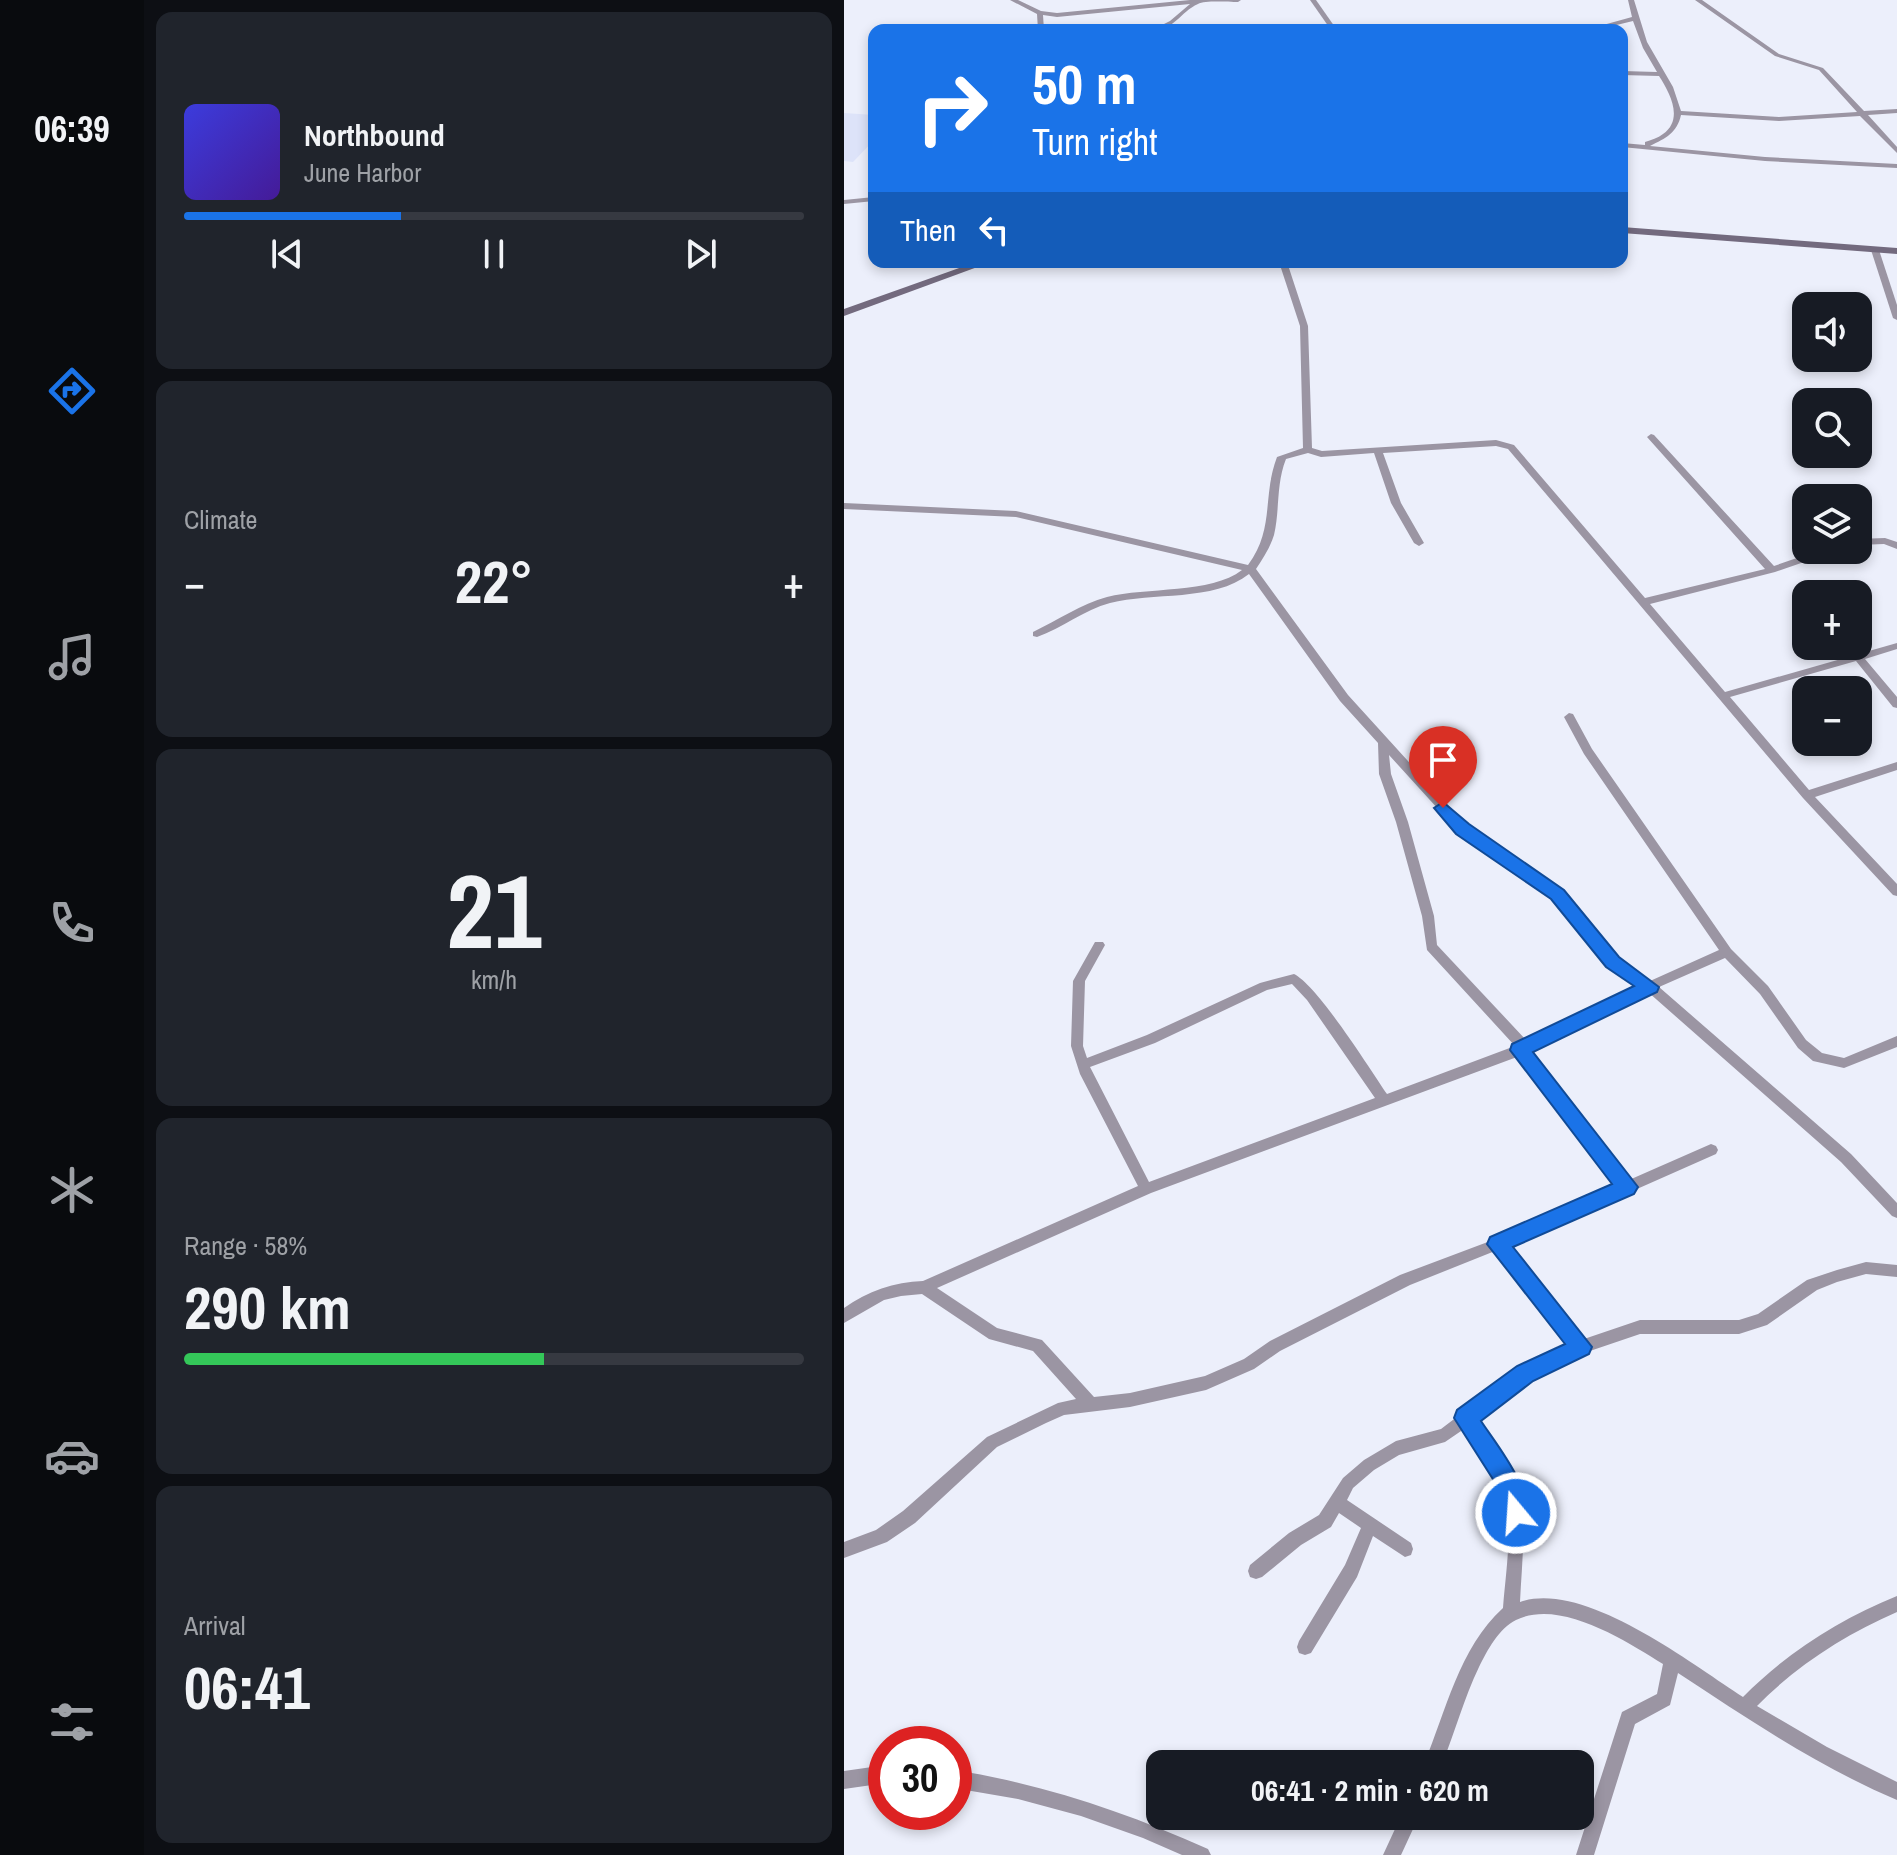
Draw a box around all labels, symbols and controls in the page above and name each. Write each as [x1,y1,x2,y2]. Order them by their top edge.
text: 50 m [1032,46,1137,121]
icon: right [900,56,1004,160]
text: 06:39 [34,105,110,153]
text: Northbound [304,115,445,155]
text: Turn right [1032,118,1157,166]
text: June Harbor [304,155,421,190]
icon: left [972,208,1016,252]
text: Then [900,210,956,250]
icon: previous [265,232,309,276]
icon: pause [472,232,516,276]
icon: next [679,232,723,276]
map controls [1792,292,1872,756]
button: sound [1792,292,1872,372]
icon: directions [44,363,100,419]
button: search [1792,388,1872,468]
button: layers [1792,484,1872,564]
text: Climate [184,502,257,537]
text: 22° [455,541,533,622]
text: − [184,552,205,612]
text: + [783,552,804,612]
button: + [1792,580,1872,660]
icon: music [44,629,100,685]
button: − [1792,676,1872,756]
pin [1409,726,1477,808]
icon: arrive [1421,738,1465,782]
text: 21 [447,840,541,980]
icon: phone [44,895,100,951]
text: km/h [471,962,517,997]
icon: climate [44,1162,100,1218]
text: Range · 58% [184,1228,307,1263]
text: 290 km [184,1267,351,1348]
icon: car [44,1428,100,1484]
position arrow [1474,1471,1558,1555]
text: Arrival [184,1608,246,1643]
text: 06:41 [184,1647,310,1728]
icon: filters [44,1694,100,1750]
speed limit sign: 30 [868,1726,972,1830]
text: 06:41 · 2 min · 620 m [1251,1770,1489,1810]

